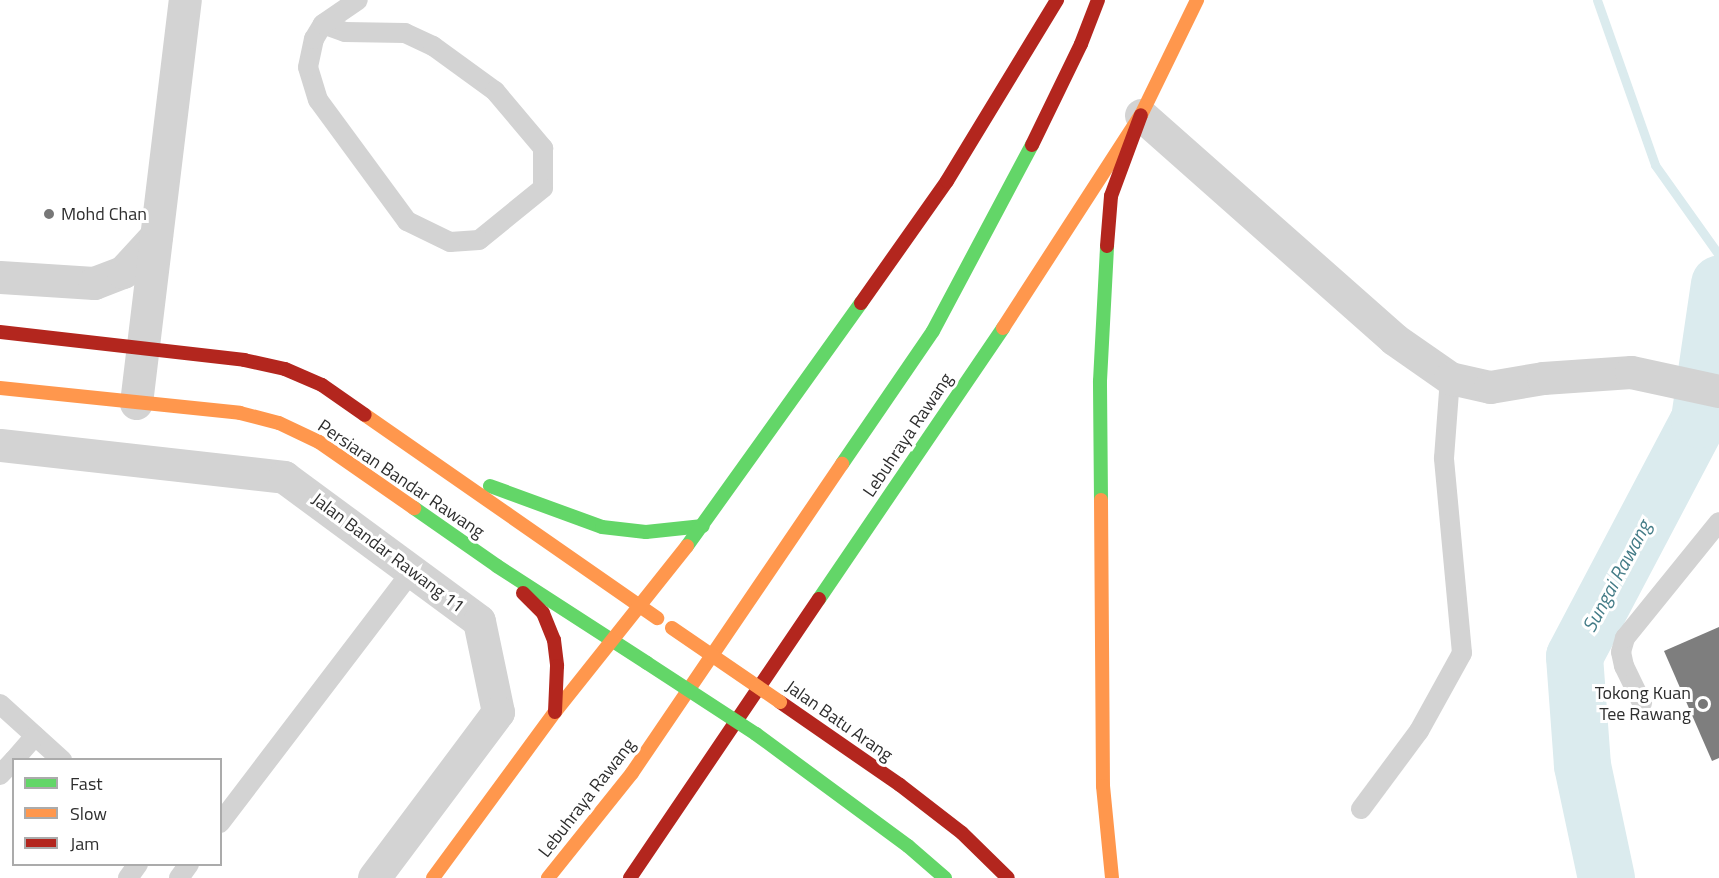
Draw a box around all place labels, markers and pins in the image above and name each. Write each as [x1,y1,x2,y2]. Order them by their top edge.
place label: Mohd Chan [61,203,147,225]
marker: Mohd Chan [42,207,56,221]
place label: Tokong Kuan Tee Rawang [1595,683,1691,726]
marker: Tokong Kuan Tee Rawang [1696,697,1710,711]

